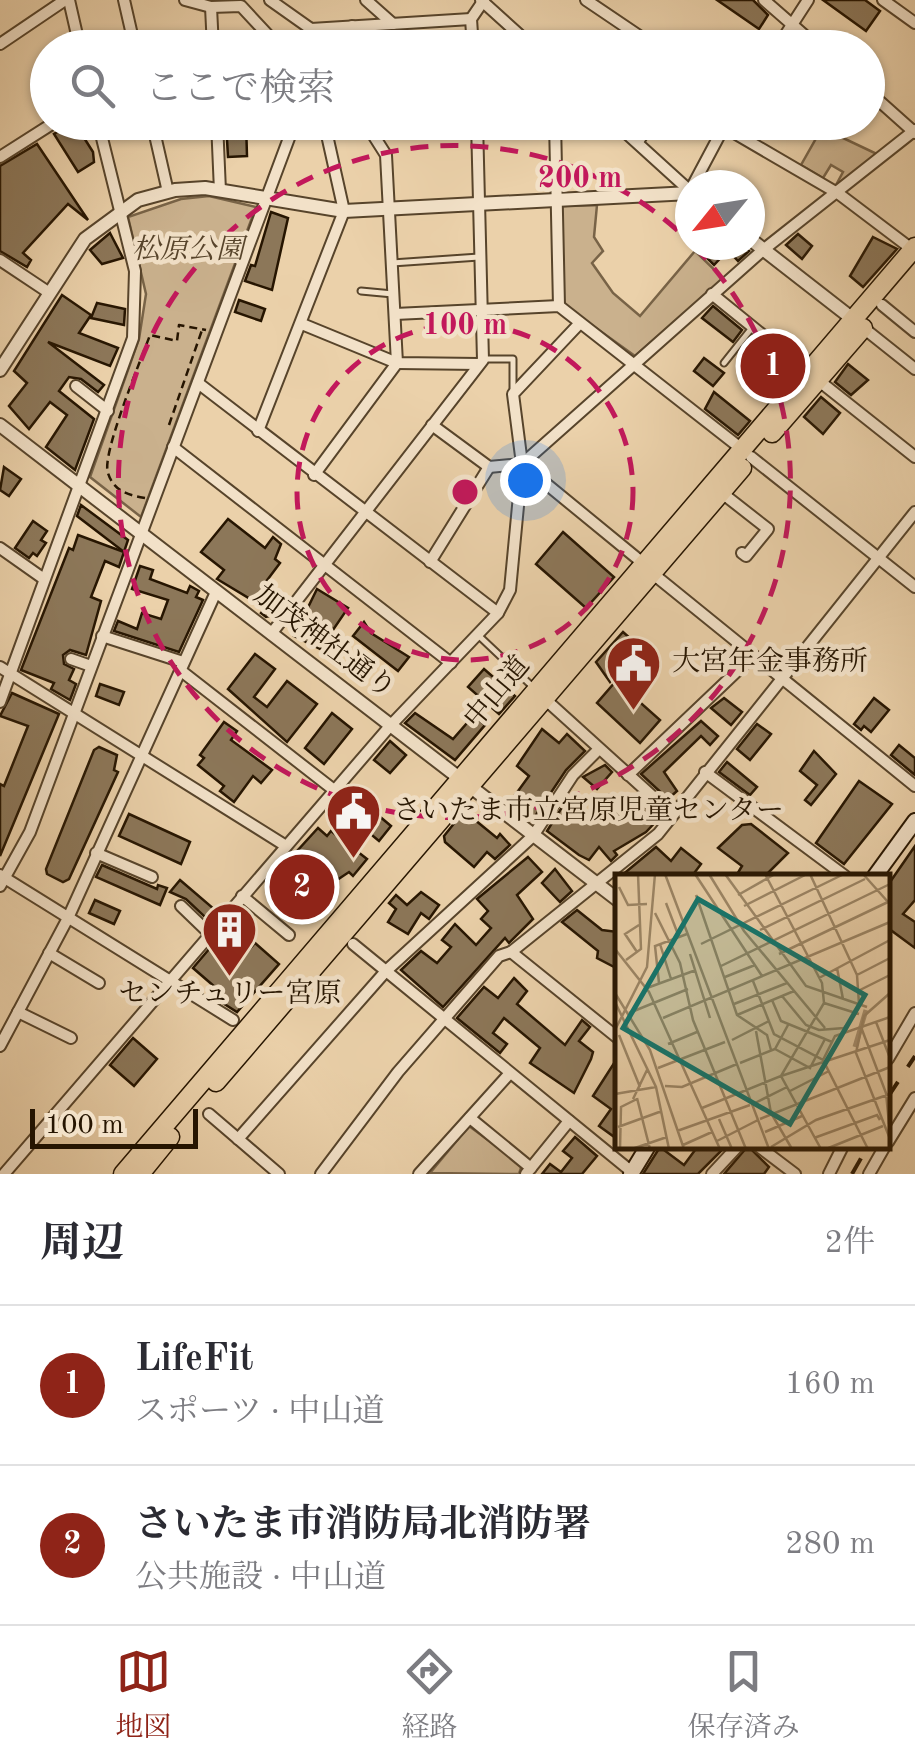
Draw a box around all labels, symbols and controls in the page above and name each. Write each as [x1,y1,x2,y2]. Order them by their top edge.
search box [30,30,885,140]
icon: search [65,58,120,113]
text: ここで検索 [145,71,335,109]
text: 200 m [538,164,622,194]
north arrow [675,170,765,260]
park label: 松原公園 [132,234,248,265]
text: 100 m [423,311,507,341]
pin: 1 [740,328,806,404]
your location [500,455,551,506]
centre of rings [447,474,483,510]
street label: 加茂神社通り [248,579,401,705]
public building icon: 大宮年金事務所 [603,633,663,712]
place label: 大宮年金事務所 [672,646,868,677]
street label: 中山道 [458,650,536,734]
public building icon: さいたま市立宮原児童センター [324,782,384,861]
place label: さいたま市立宮原児童センター [393,795,784,826]
pin: 2 [270,850,334,924]
inset map [615,874,890,1149]
building icon: センチュリー宮原 [200,899,260,978]
place label: センチュリー宮原 [118,978,342,1009]
scale bar [30,1104,198,1148]
text: 100 m [45,1112,124,1140]
text: 周辺 [40,1224,124,1266]
text: 2件 [824,1228,875,1260]
text: LifeFit [135,1341,253,1379]
text: 1 [63,1369,82,1401]
text: 160 m [785,1369,875,1401]
text: スポーツ · 中山道 [135,1397,385,1429]
text: さいたま市消防局北消防署 [135,1507,591,1545]
text: 2 [63,1529,82,1561]
text: 280 m [785,1529,875,1561]
text: 公共施設 · 中山道 [135,1563,386,1595]
tab: 地図 [115,1644,171,1747]
tab: 経路 [401,1644,458,1747]
tab: 保存済み [688,1644,800,1747]

